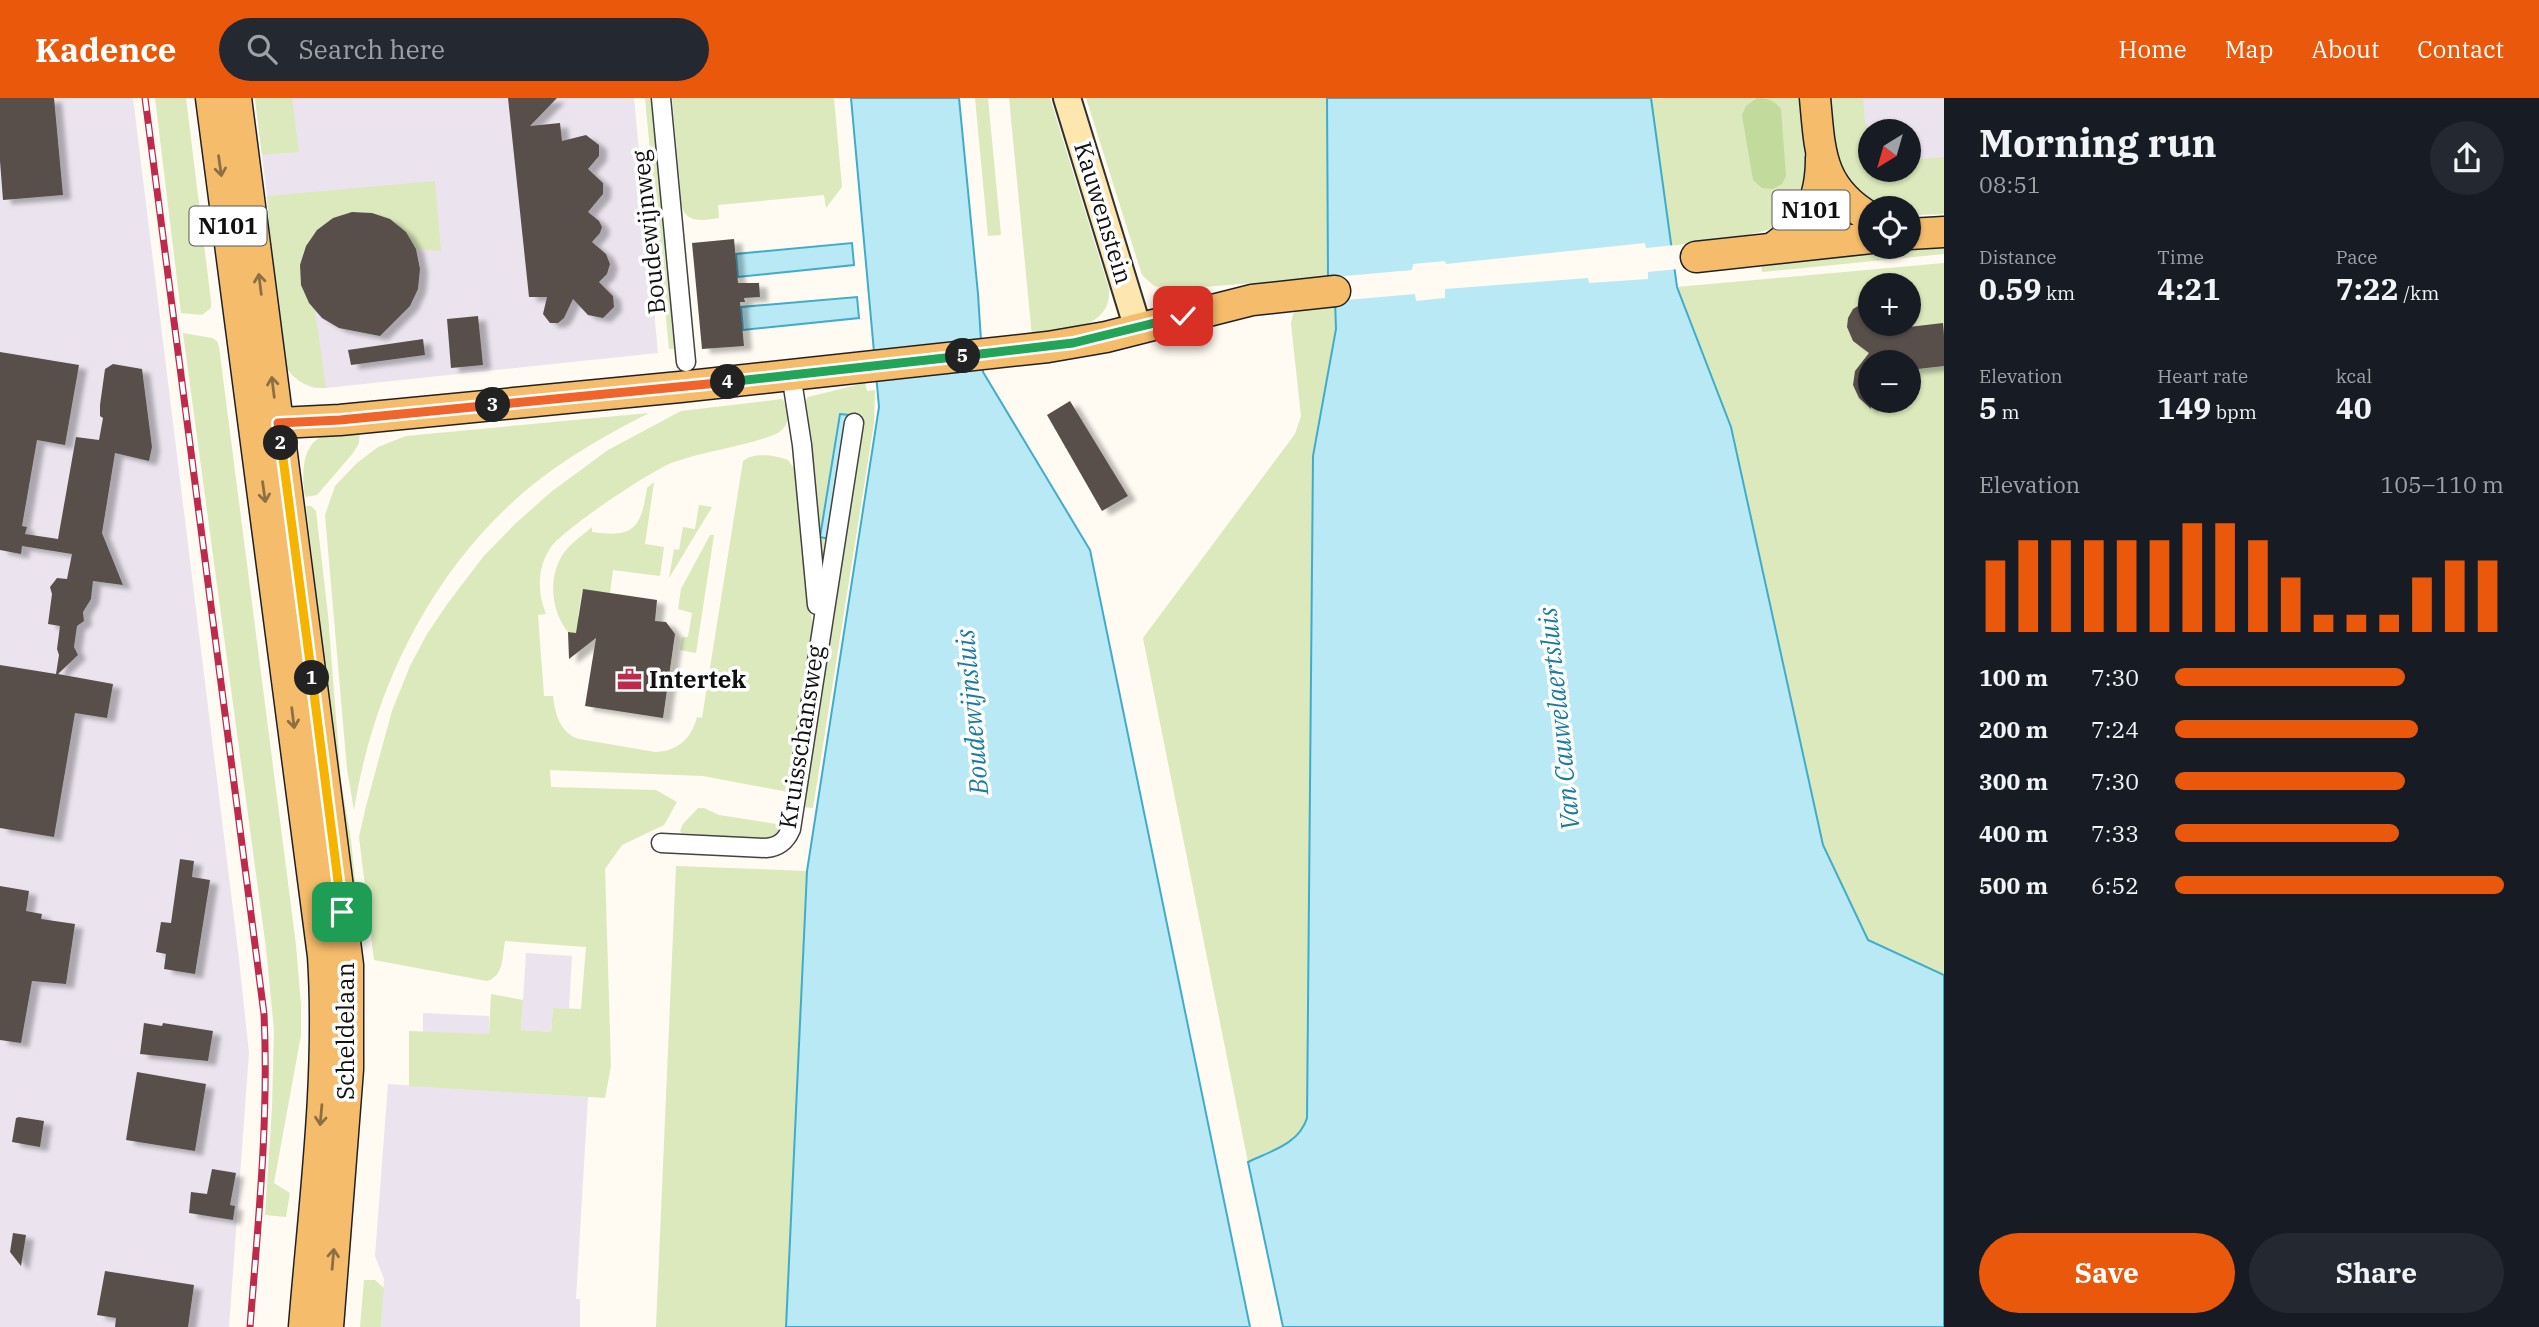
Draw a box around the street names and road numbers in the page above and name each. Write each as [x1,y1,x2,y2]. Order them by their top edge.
street label: Kauwenstein [1067,138,1141,288]
street label: Boudewijnweg [623,148,673,316]
road number: N101 [1772,190,1850,230]
road number: N101 [190,206,266,246]
street label: Kruisschansweg [771,643,831,831]
street label: Scheldelaan [329,962,361,1100]

